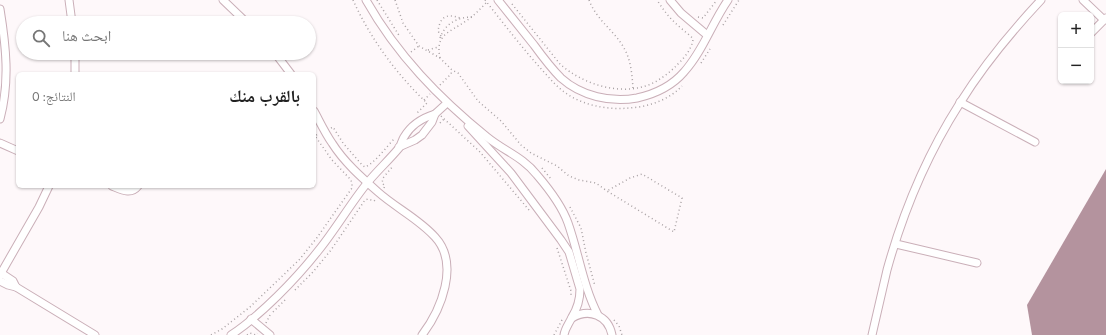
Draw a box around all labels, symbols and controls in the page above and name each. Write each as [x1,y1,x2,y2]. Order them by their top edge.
map controls [1058,12,1094,84]
button: + [1058,12,1094,48]
search box [16,16,316,60]
icon: search [30,27,52,49]
text: ابحث هنا [62,27,111,45]
button: − [1058,48,1094,84]
text: بالقرب منك [229,86,300,106]
text: النتائج: 0 [32,89,76,104]

